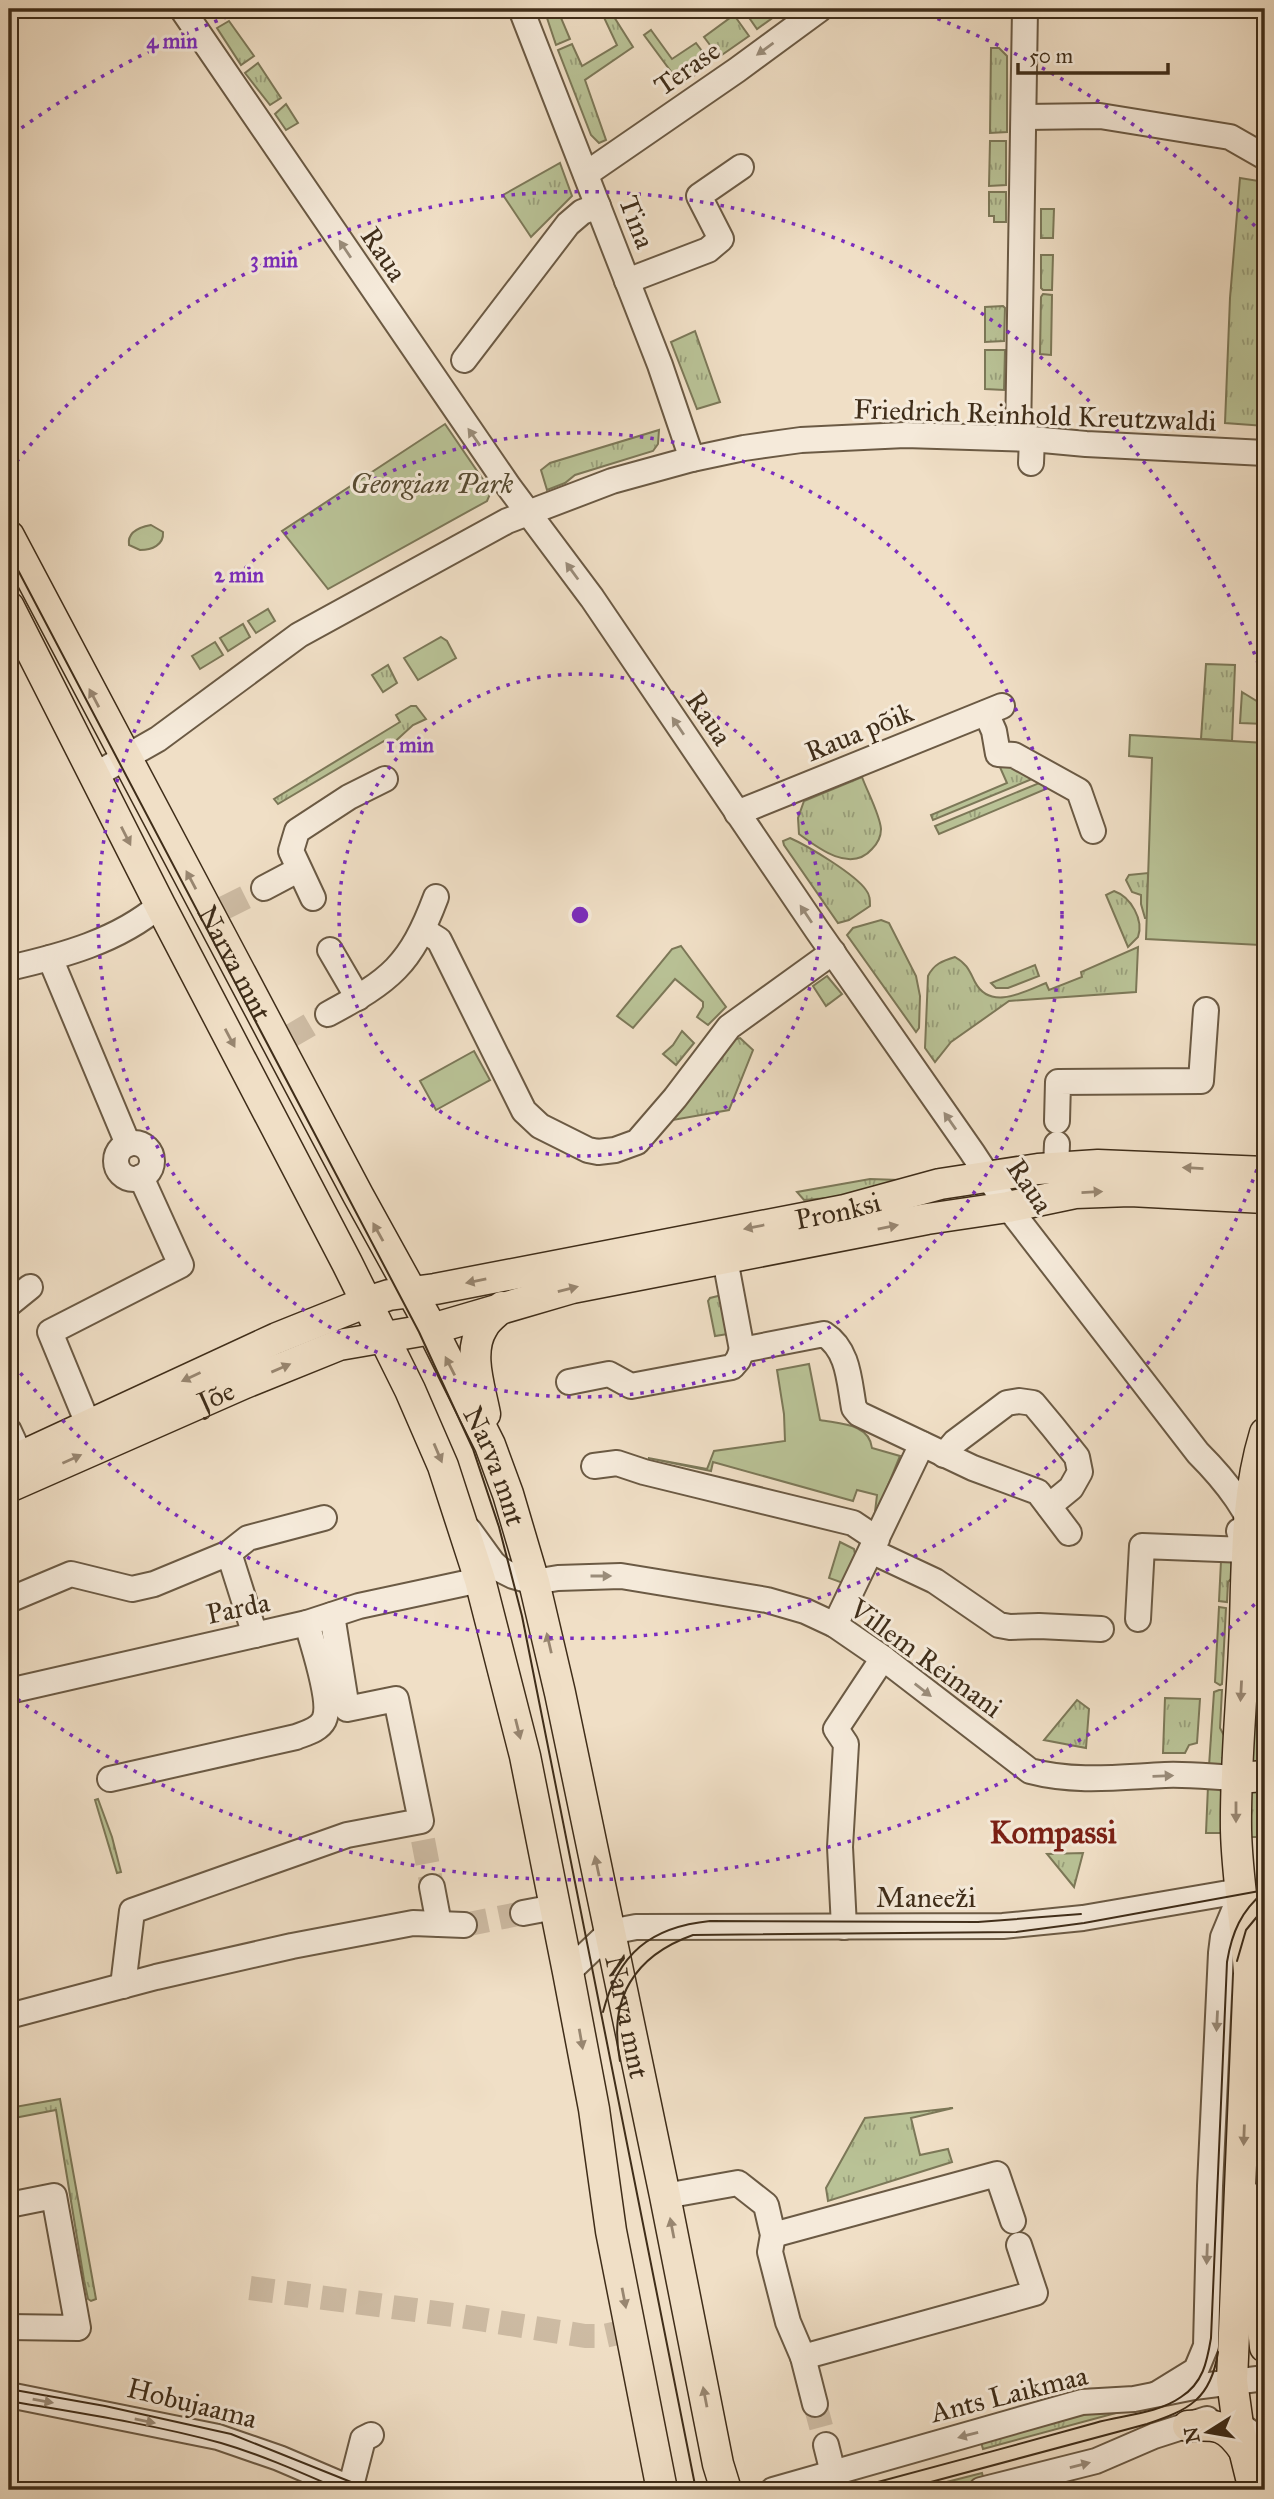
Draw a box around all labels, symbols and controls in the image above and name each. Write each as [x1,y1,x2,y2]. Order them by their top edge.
text: 4 min [146,28,198,54]
scale bar [1018,32,1169,76]
street label: Terase [647,33,727,103]
one-way arrow [756,42,774,56]
text: 50 m [1029,43,1074,69]
street label: Tina [611,191,663,254]
street label: Raua [353,220,415,288]
one-way arrow [338,240,352,258]
text: 3 min [250,247,298,273]
street label: Friedrich Reinhold Kreutzwaldi [853,391,1217,439]
one-way arrow [467,428,481,446]
park label: Georgian Park [350,466,514,501]
text: 2 min [214,562,264,588]
one-way arrow [566,562,580,580]
street label: Raua [678,684,740,752]
one-way arrow [88,688,100,708]
street label: Raua põik [800,695,918,769]
one-way arrow [672,716,685,736]
text: 1 min [386,732,434,758]
one-way arrow [119,826,131,846]
one-way arrow [185,870,197,889]
street label: Narva mnt [190,899,280,1027]
centre of rings [568,903,592,927]
one-way arrow [799,905,813,923]
one-way arrow [224,1028,236,1048]
one-way arrow [943,1112,957,1130]
street label: Raua [999,1152,1061,1220]
one-way arrow [1181,1162,1203,1173]
street label: Pronksi [792,1184,885,1237]
one-way arrow [1082,1187,1104,1198]
one-way arrow [743,1221,765,1232]
one-way arrow [877,1221,899,1232]
one-way arrow [372,1222,384,1242]
one-way arrow [465,1276,487,1287]
one-way arrow [557,1283,579,1294]
one-way arrow [444,1356,455,1376]
one-way arrow [271,1362,291,1374]
one-way arrow [181,1372,202,1383]
street label: Jõe [189,1372,240,1420]
street label: Narva mnt [456,1400,534,1530]
one-way arrow [432,1442,443,1463]
one-way arrow [62,1453,83,1464]
one-way arrow [591,1570,613,1581]
street label: Parda [203,1584,273,1632]
street label: Villem Reimani [842,1590,1010,1725]
one-way arrow [543,1632,554,1654]
one-way arrow [1236,1681,1247,1703]
one-way arrow [914,1682,932,1697]
one-way arrow [513,1719,524,1741]
one-way arrow [1152,1770,1174,1781]
one-way arrow [1230,1801,1242,1823]
district label: Kompassi [989,1813,1117,1852]
one-way arrow [591,1854,602,1876]
street label: Maneeži [876,1880,976,1915]
street label: Narva mnt [598,1952,658,2082]
one-way arrow [1212,2010,1223,2032]
one-way arrow [576,2028,587,2050]
one-way arrow [1238,2124,1249,2146]
one-way arrow [666,2217,677,2239]
one-way arrow [1202,2243,1213,2265]
one-way arrow [619,2287,630,2309]
street label: Ants Laikmaa [926,2358,1091,2431]
street label: Hobujaama [124,2370,261,2436]
one-way arrow [699,2386,710,2408]
one-way arrow [32,2396,54,2407]
north arrow [1172,2398,1242,2468]
one-way arrow [134,2416,156,2427]
text: N [1179,2425,1205,2445]
one-way arrow [957,2430,978,2440]
one-way arrow [1069,2459,1091,2470]

